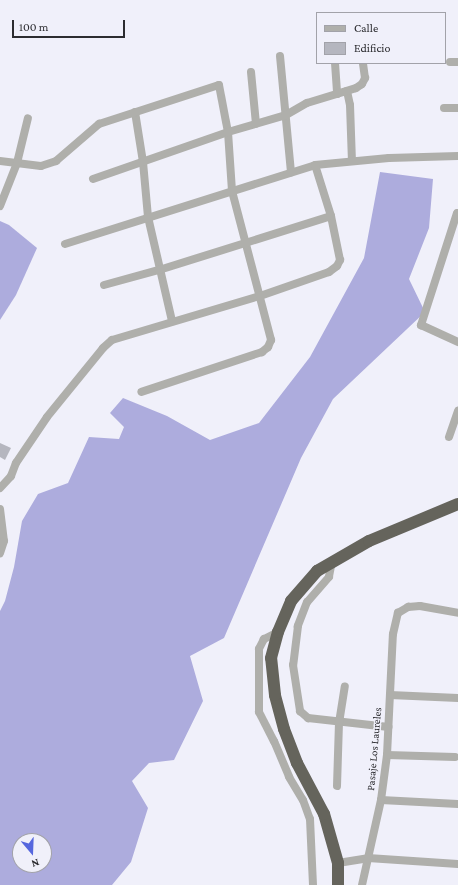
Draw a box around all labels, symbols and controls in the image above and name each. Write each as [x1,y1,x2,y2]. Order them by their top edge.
scale bar [14,12,127,38]
legend [316,12,446,64]
text: 100 m [19,20,48,34]
text: Calle [354,21,378,35]
text: Edificio [354,41,390,55]
street label: Pasaje Los Laureles [364,707,384,791]
north arrow [12,833,52,873]
text: N [30,857,41,870]

